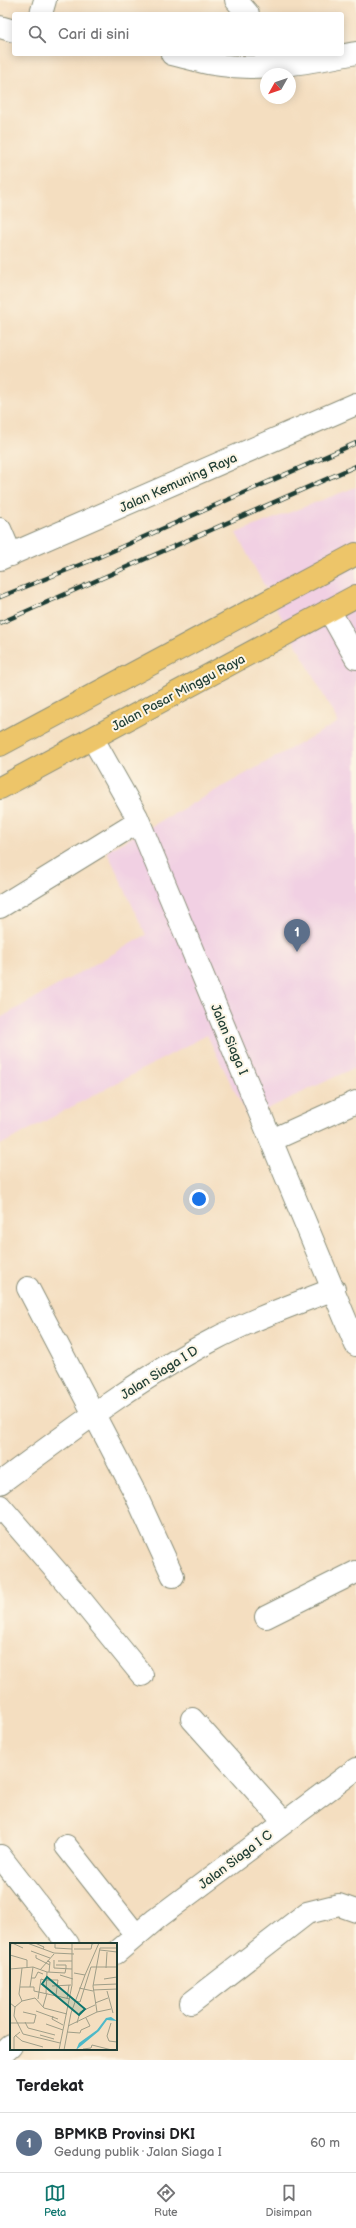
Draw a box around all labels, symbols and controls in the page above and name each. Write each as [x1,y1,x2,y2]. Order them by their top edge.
search box [12,12,344,56]
icon: search [26,23,48,45]
text: Cari di sini [58,25,129,44]
north arrow [260,68,296,104]
street label: Jalan Kemuning Raya [117,450,240,516]
street label: Jalan Pasar Minggu Raya [109,651,248,735]
pin: 1 [284,919,310,952]
street label: Jalan Siaga I [207,1002,251,1077]
your location [189,1189,209,1209]
street label: Jalan Siaga I D [118,1343,201,1403]
street label: Jalan Siaga I C [196,1827,276,1893]
inset map [10,1943,117,2050]
text: Terdekat [16,2076,84,2096]
text: BPMKB Provinsi DKI [54,2125,195,2144]
text: 1 [26,2135,32,2151]
text: 60 m [310,2135,340,2151]
text: Gedung publik · Jalan Siaga I [54,2144,222,2160]
tab: Peta [44,2182,66,2219]
tab: Rute [154,2182,178,2219]
tab: Disimpan [266,2182,312,2219]

